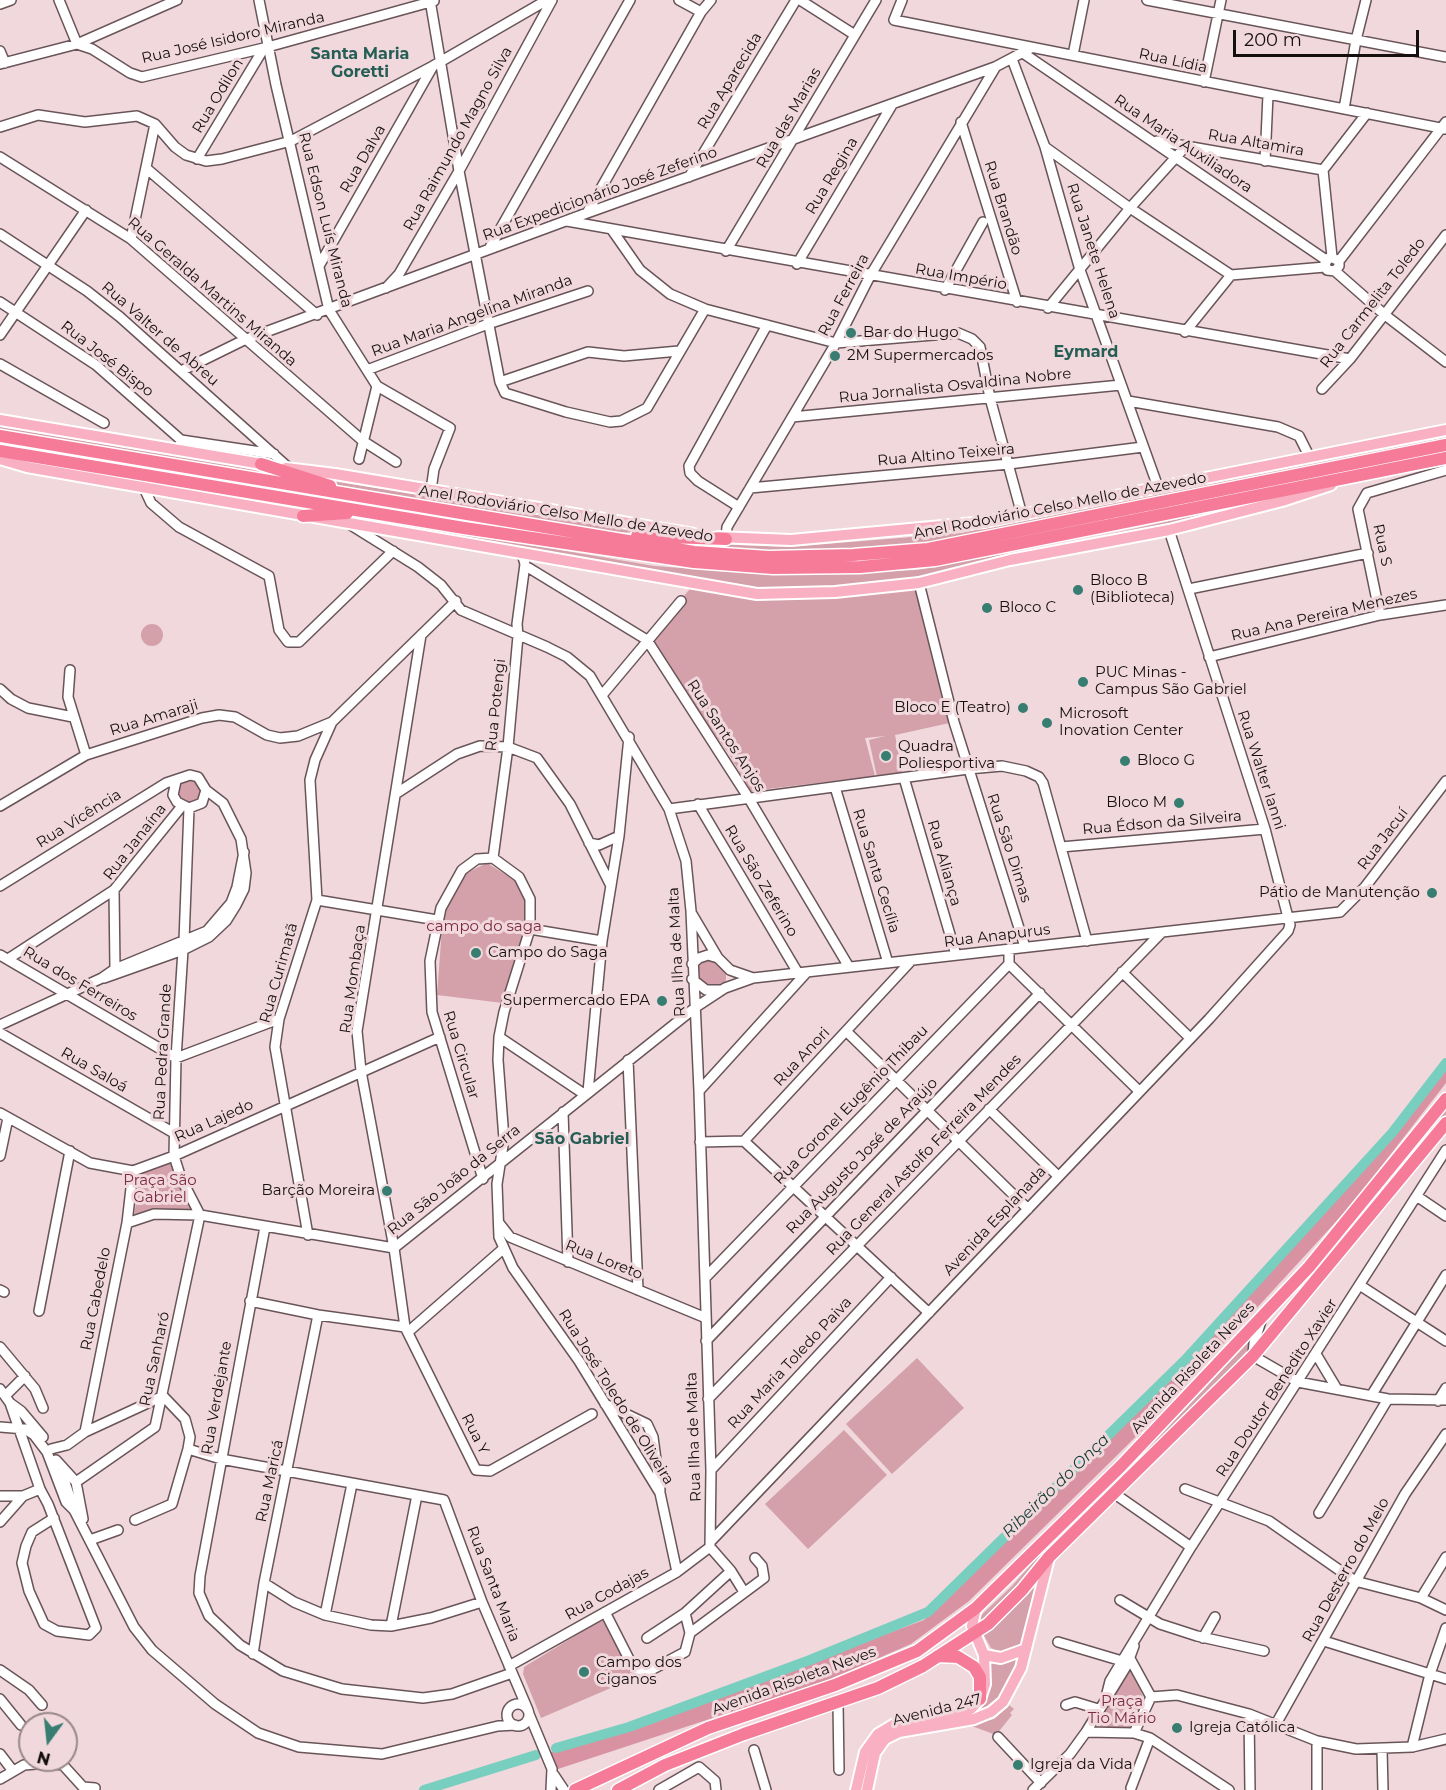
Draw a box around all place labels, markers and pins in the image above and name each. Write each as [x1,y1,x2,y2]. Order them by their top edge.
place label: Bar do Hugo [863,324,959,342]
marker: Bar do Hugo [844,326,858,340]
place label: 2M Supermercados [847,347,993,365]
marker: 2M Supermercados [828,349,842,363]
place label: Bloco B (Biblioteca) [1090,572,1175,607]
marker: Bloco B (Biblioteca) [1071,583,1085,597]
place label: Bloco C [999,599,1056,617]
marker: Bloco C [980,601,994,615]
place label: PUC Minas - Campus São Gabriel [1095,664,1247,699]
marker: PUC Minas - Campus São Gabriel [1076,675,1090,689]
place label: Bloco E (Teatro) [894,699,1011,717]
marker: Bloco E (Teatro) [1016,701,1030,715]
place label: Microsoft Inovation Center [1059,705,1184,740]
marker: Microsoft Inovation Center [1040,716,1054,730]
place label: Quadra Poliesportiva [898,738,995,773]
marker: Quadra Poliesportiva [879,749,893,763]
place label: Bloco G [1137,752,1195,770]
marker: Bloco G [1118,754,1132,768]
place label: Bloco M [1106,794,1167,812]
marker: Bloco M [1172,796,1186,810]
place label: Pátio de Manutenção [1259,884,1420,902]
marker: Pátio de Manutenção [1425,886,1439,900]
place label: Campo do Saga [488,944,607,962]
marker: Campo do Saga [469,946,483,960]
place label: Supermercado EPA [503,992,650,1010]
marker: Supermercado EPA [655,994,669,1008]
place label: Barção Moreira [261,1182,375,1200]
marker: Barção Moreira [380,1184,394,1198]
place label: Campo dos Ciganos [596,1654,682,1689]
marker: Campo dos Ciganos [577,1665,591,1679]
place label: Igreja Católica [1189,1719,1295,1737]
marker: Igreja Católica [1170,1721,1184,1735]
place label: Igreja da Vida [1030,1756,1133,1774]
marker: Igreja da Vida [1011,1758,1025,1772]

